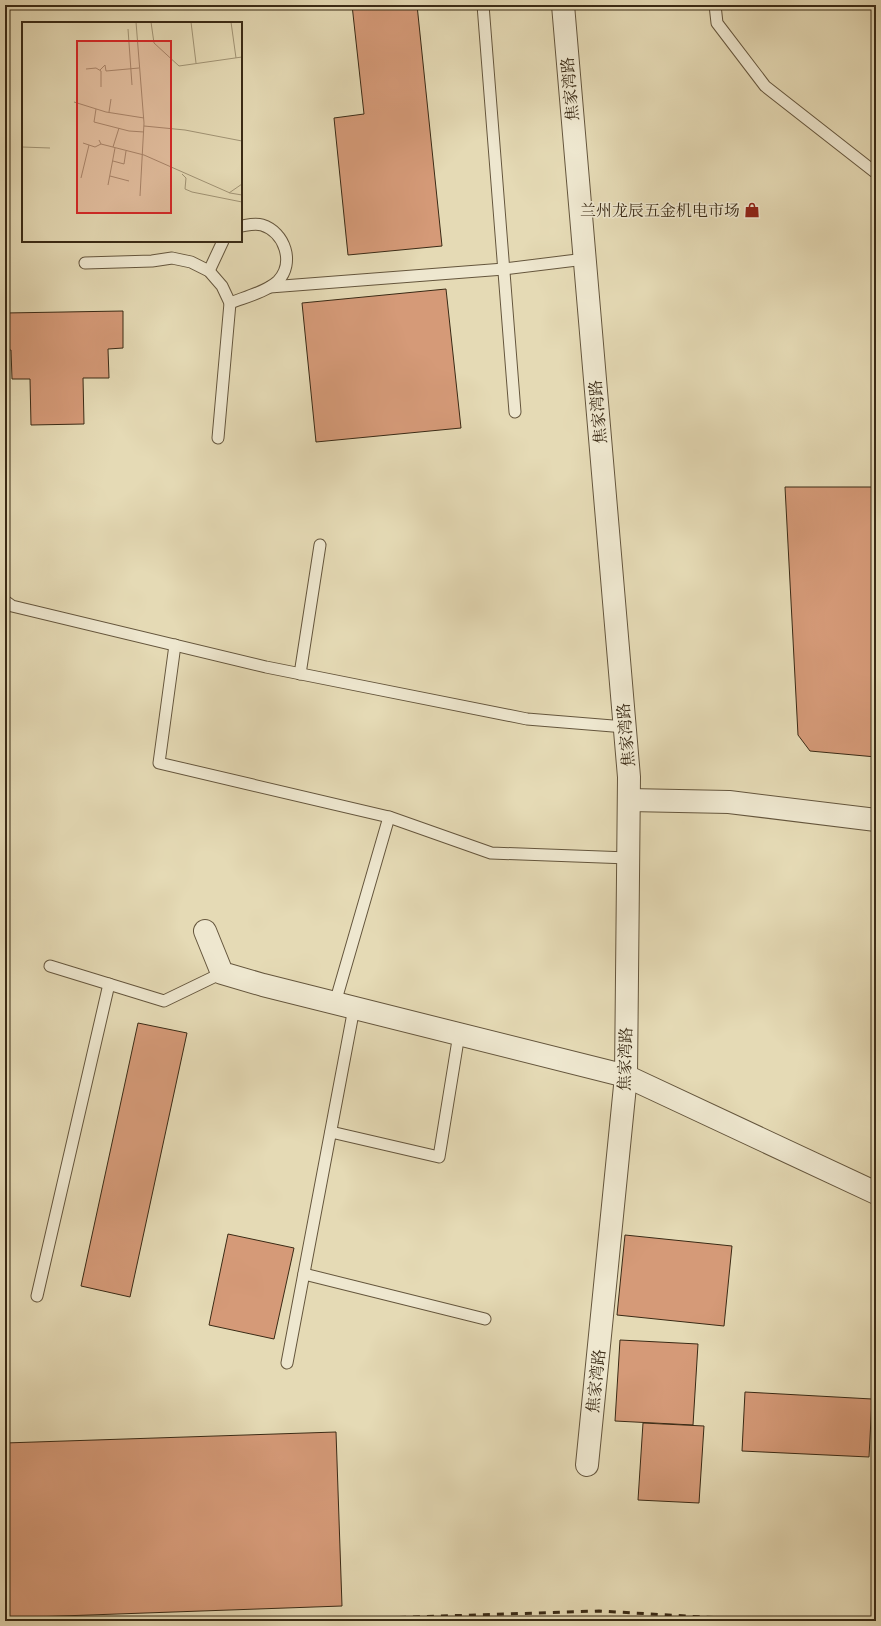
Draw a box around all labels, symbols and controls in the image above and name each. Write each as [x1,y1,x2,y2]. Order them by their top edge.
inset map [22,22,242,242]
street label: 焦家湾路 [557,56,583,122]
place label: 兰州龙辰五金机电市场 [580,200,740,221]
shop icon: 兰州龙辰五金机电市场 [743,201,761,219]
street label: 焦家湾路 [585,379,611,445]
street label: 焦家湾路 [613,702,639,768]
street label: 焦家湾路 [613,1027,637,1091]
street label: 焦家湾路 [582,1348,610,1414]

